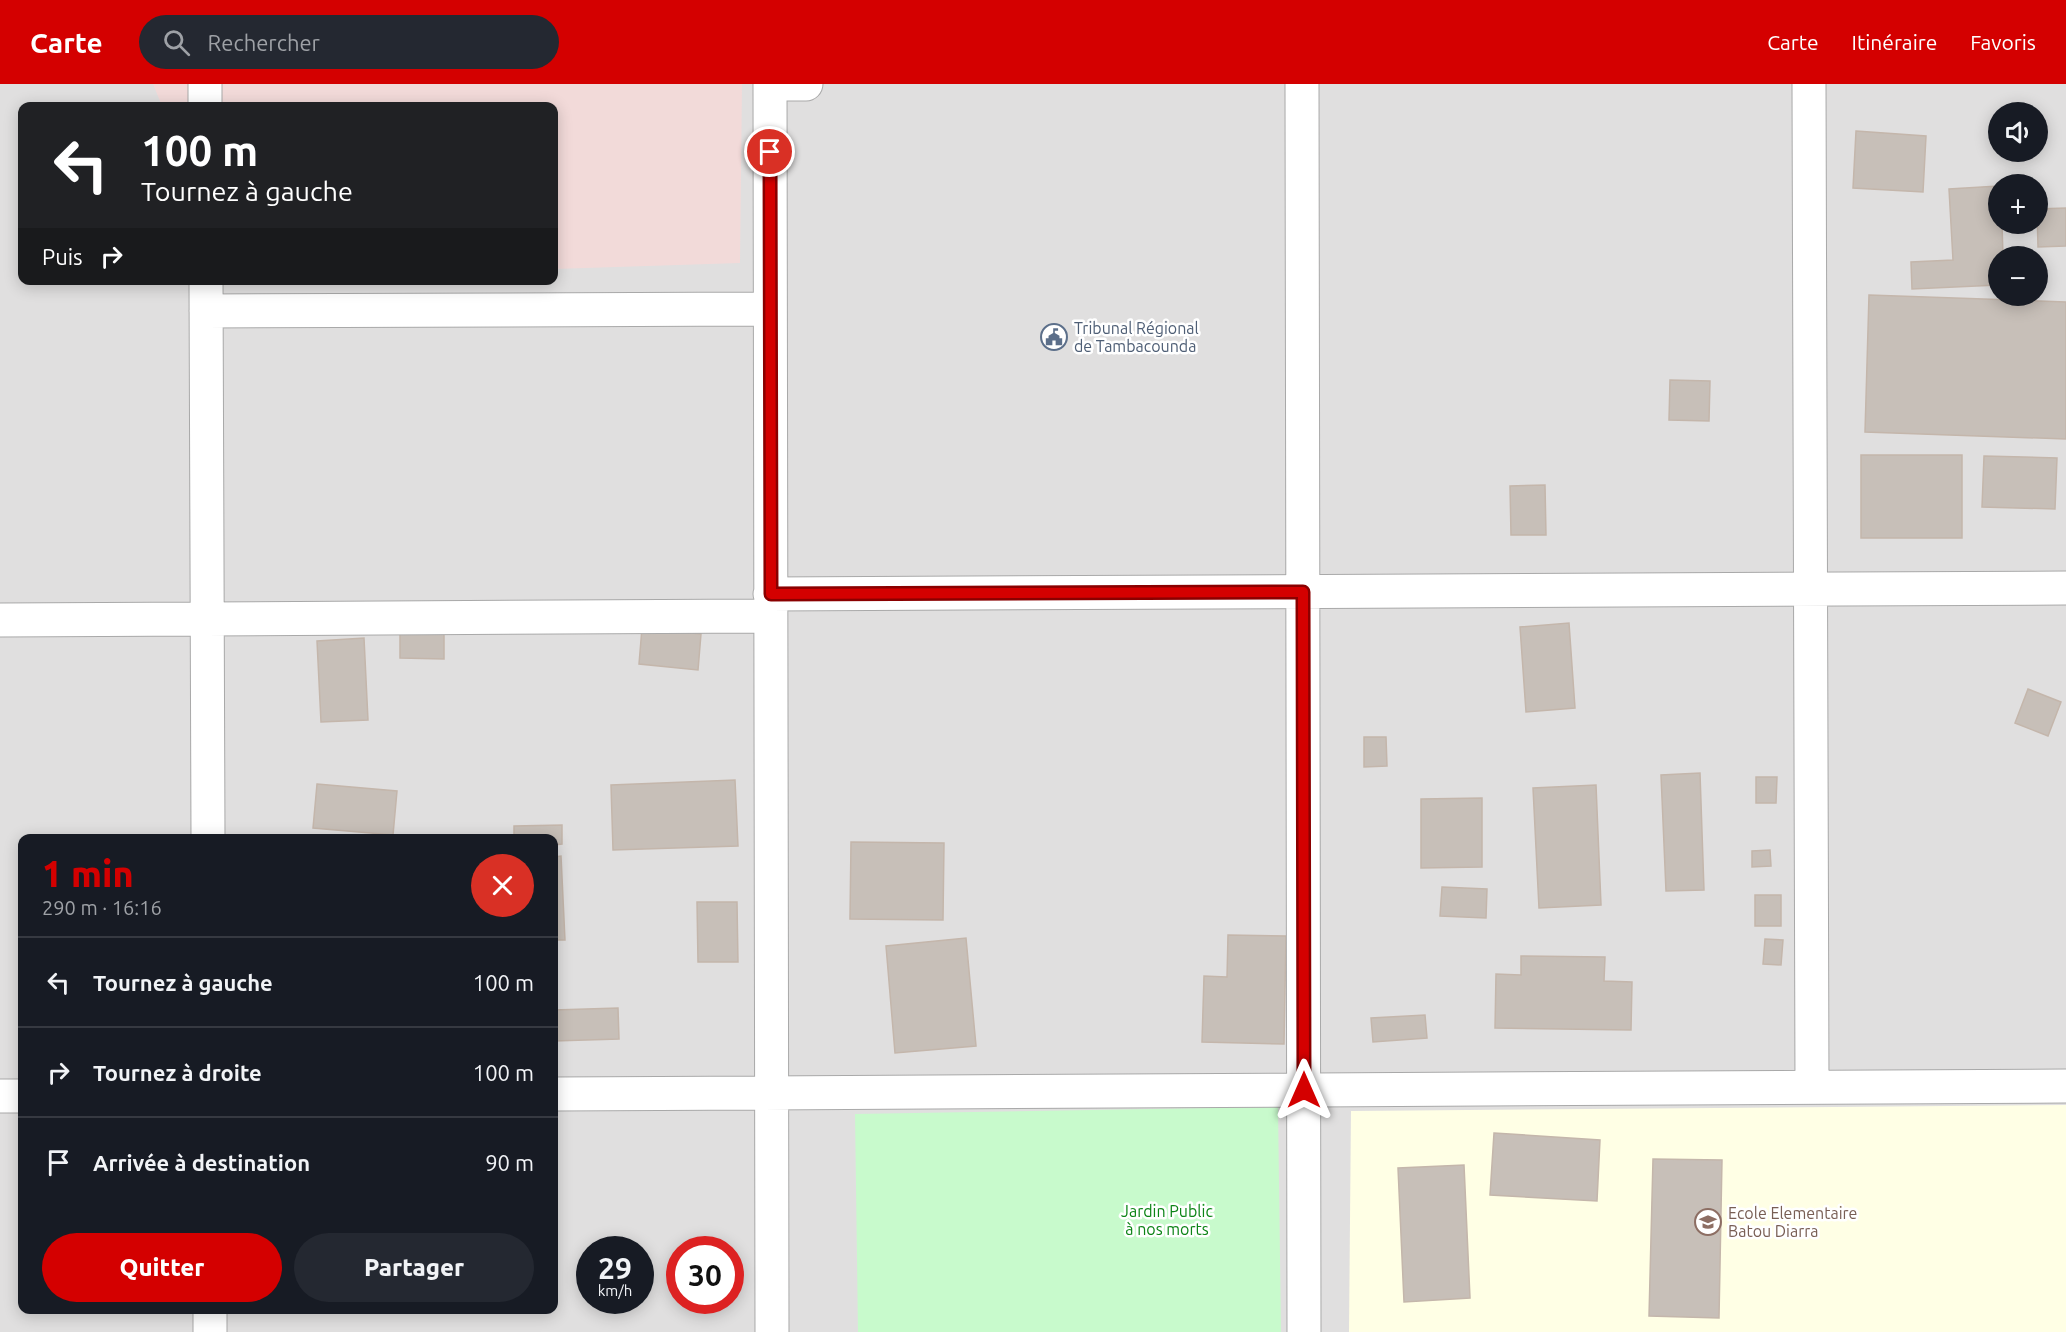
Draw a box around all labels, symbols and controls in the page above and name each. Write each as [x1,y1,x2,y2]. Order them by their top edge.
search box [139,15,559,69]
icon: search [160,26,193,59]
text: Carte [30,27,103,58]
text: Rechercher [208,30,320,55]
text: Carte [1767,30,1819,54]
text: Itinéraire [1852,30,1937,54]
text: Favoris [1970,30,2036,54]
map controls [1988,102,2048,306]
button: sound [1988,102,2048,162]
icon: left [42,126,120,204]
pin [744,126,795,177]
text: 100 m [141,127,258,174]
icon: arrive [753,135,786,168]
button: + [1988,174,2048,234]
text: Tournez à gauche [141,176,353,206]
icon: right [95,240,128,273]
text: Puis [42,244,83,269]
button: − [1988,246,2048,306]
place label: Tribunal Régional de Tambacounda [1074,319,1199,355]
public building icon: Tribunal Régional de Tambacounda [1039,322,1069,352]
text: 1 min [42,853,134,894]
button: close [471,854,534,917]
text: 290 m · 16:16 [42,896,162,919]
icon: left [42,966,75,999]
text: Tournez à gauche [93,970,273,995]
text: 100 m [473,970,534,995]
icon: right [42,1056,75,1089]
position arrow [1272,1058,1336,1122]
text: Tournez à droite [93,1060,262,1085]
text: 100 m [473,1060,534,1085]
icon: arrive [42,1146,75,1179]
text: Arrivée à destination [93,1150,310,1175]
text: 90 m [485,1150,534,1175]
park label: Jardin Public à nos morts [1121,1202,1213,1238]
place label: Ecole Elementaire Batou Diarra [1728,1204,1857,1240]
school or university icon: Ecole Elementaire Batou Diarra [1693,1207,1723,1237]
button: Quitter [42,1233,282,1302]
button: Partager [294,1233,534,1302]
speed limit sign: 30 [666,1236,744,1314]
text: 29 [598,1251,632,1285]
text: km/h [598,1282,632,1299]

